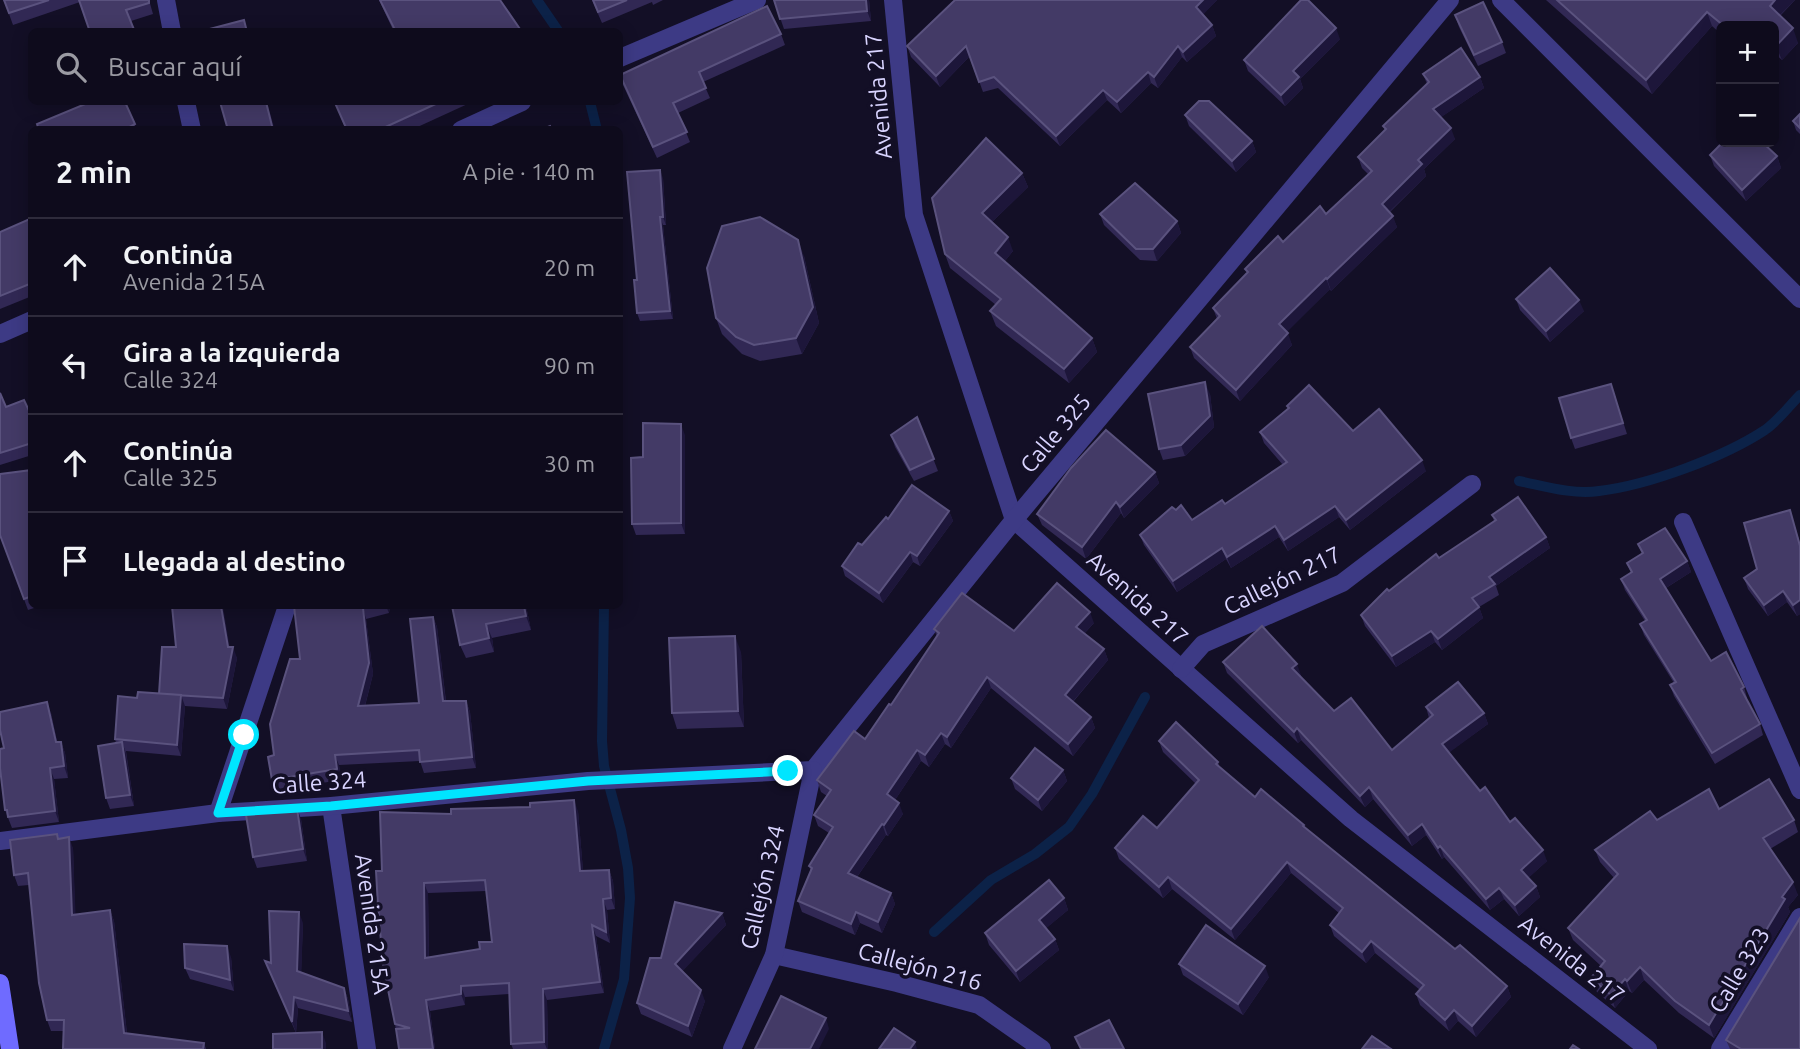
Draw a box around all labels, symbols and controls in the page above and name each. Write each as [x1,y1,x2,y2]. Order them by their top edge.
map controls [1716,21,1779,147]
button: + [1716,21,1779,84]
search box [28,28,623,105]
street label: Avenida 217 [860,32,896,160]
icon: search [52,48,90,86]
text: Buscar aquí [108,52,242,81]
button: − [1716,84,1779,147]
text: 2 min [56,155,132,189]
text: A pie · 140 m [463,159,595,184]
text: Continúa [123,240,233,269]
icon: ahead [56,248,94,286]
text: 20 m [544,255,595,280]
text: Avenida 215A [123,269,265,294]
text: Gira a la izquierda [123,338,341,367]
icon: left [56,346,94,384]
text: 90 m [544,353,595,378]
text: Calle 324 [123,367,218,392]
street label: Calle 325 [1015,389,1095,477]
text: Continúa [123,436,233,465]
icon: ahead [56,444,94,482]
text: 30 m [544,451,595,476]
text: Calle 325 [123,465,218,490]
street label: Callejón 217 [1219,541,1345,619]
icon: arrive [56,542,94,580]
street label: Avenida 217 [1083,546,1193,650]
text: Llegada al destino [123,547,346,576]
route start [228,719,259,750]
route end [772,755,803,786]
street label: Calle 324 [271,766,367,798]
street label: Callejón 324 [736,822,788,952]
street label: Avenida 215A [351,852,395,996]
street label: Avenida 217 [1514,910,1630,1008]
street label: Calle 323 [1704,923,1774,1017]
street label: Callejón 216 [855,937,985,995]

